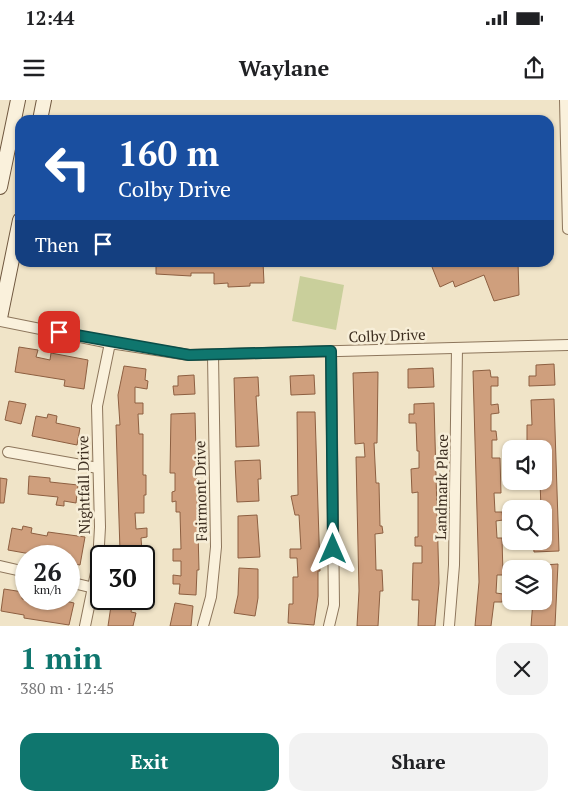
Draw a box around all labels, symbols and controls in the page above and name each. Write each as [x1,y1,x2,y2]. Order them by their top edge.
text: 12:44 [25,5,74,30]
text: Waylane [239,53,329,82]
icon: menu [20,54,48,82]
icon: share [520,54,548,82]
text: 160 m [118,130,219,176]
icon: left [35,135,100,200]
text: Colby Drive [118,174,231,203]
icon: arrive [89,230,117,258]
text: Then [35,232,79,257]
pin [38,311,80,353]
icon: arrive [45,318,73,346]
street label: Colby Drive [348,324,426,346]
street label: Landmark Place [430,434,452,540]
street label: Nightfall Drive [72,435,94,535]
street label: Fairmont Drive [189,440,211,542]
map controls [502,440,552,610]
button: sound [502,440,552,490]
button: search [502,500,552,550]
position arrow [306,522,358,574]
speed limit sign: 30 [90,545,155,610]
text: 26 [33,555,62,588]
button: layers [502,560,552,610]
text: km/h [34,582,61,597]
text: 1 min [20,638,102,678]
button: close [496,643,548,695]
text: 380 m · 12:45 [20,677,114,699]
button: Exit [20,733,279,791]
button: Share [289,733,548,791]

